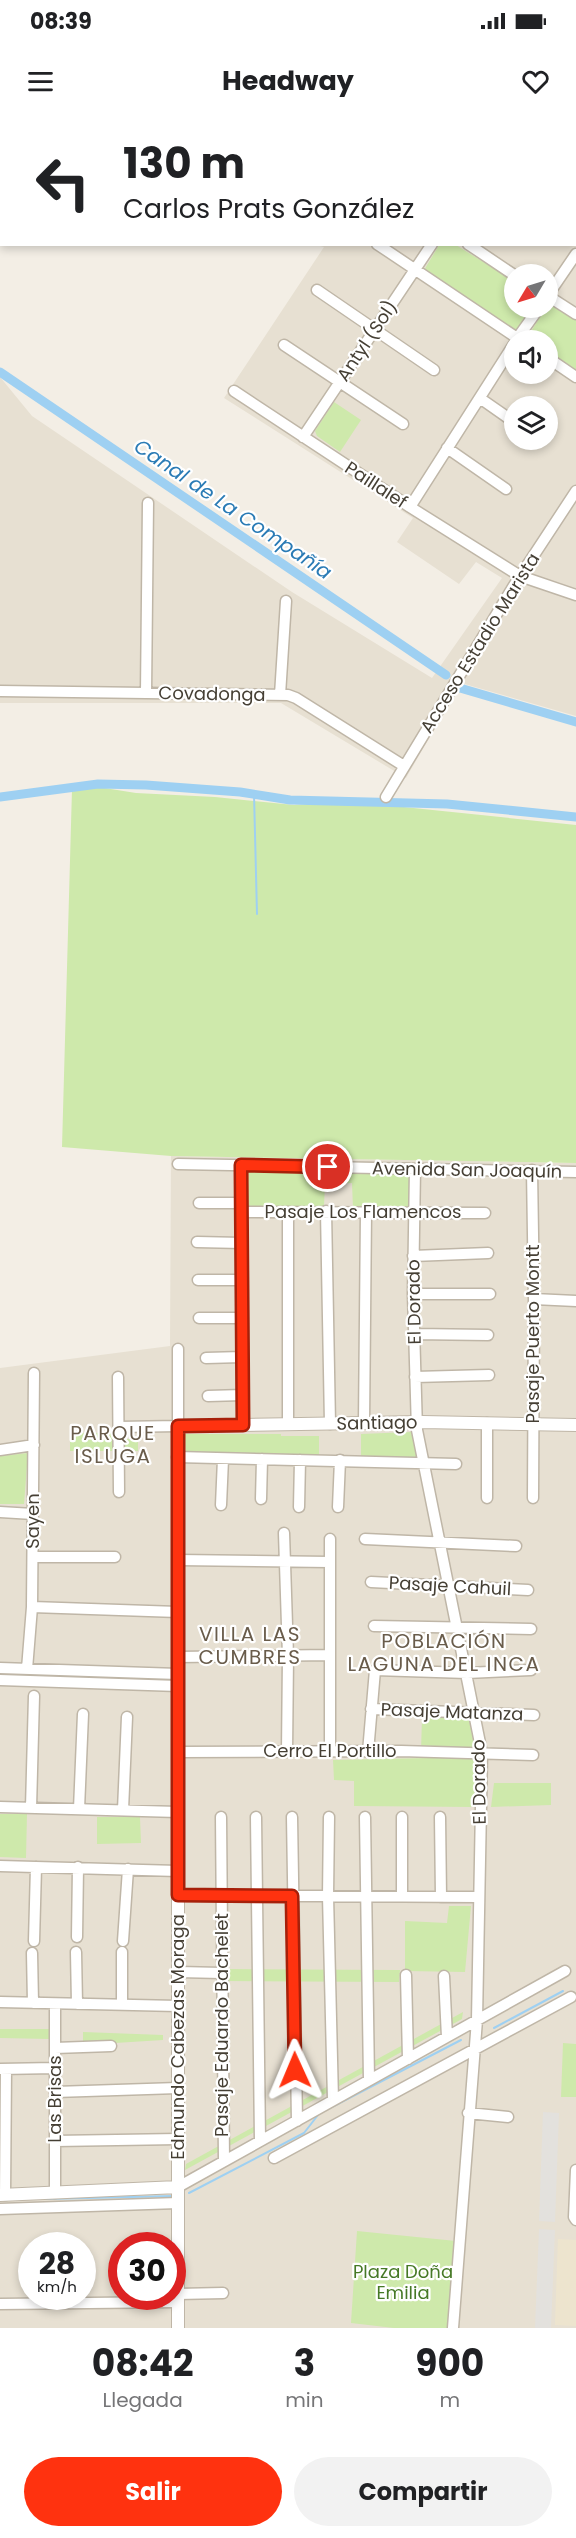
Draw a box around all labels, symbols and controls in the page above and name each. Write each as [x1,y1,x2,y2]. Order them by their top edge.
text: 08:39 [30,6,92,37]
text: Headway [222,62,354,99]
icon: menu [24,65,57,98]
icon: heart [519,65,552,98]
text: 130 m [123,134,245,193]
icon: left [24,144,102,222]
text: Carlos Prats González [123,190,414,227]
north arrow [504,264,558,318]
map controls [504,264,558,450]
street label: Antyl (Sol) [330,295,403,386]
button: sound [504,330,558,384]
button: layers [504,396,558,450]
water label: Canal de La Compañía [128,432,338,586]
street label: Paillalef [340,455,412,514]
street label: Acceso Estadio Marista [414,548,545,738]
street label: Covadonga [158,680,266,707]
pin [302,1141,353,1192]
icon: arrive [311,1150,344,1183]
street label: Avenida San Joaquín [372,1155,562,1184]
street label: Pasaje Los Flamencos [265,1199,461,1224]
street label: Pasaje Puerto Montt [520,1245,545,1423]
street label: El Dorado [400,1259,427,1345]
street label: Santiago [336,1409,418,1436]
district label: PARQUE ISLUGA [70,1419,156,1470]
street label: Sayen [20,1493,45,1549]
street label: Pasaje Cahuil [388,1570,512,1601]
district label: VILLA LAS CUMBRES [198,1620,302,1671]
district label: POBLACIÓN LAGUNA DEL INCA [348,1627,540,1678]
street label: Pasaje Matanza [380,1697,524,1726]
street label: Cerro El Portillo [263,1738,397,1763]
street label: El Dorado [465,1739,492,1825]
street label: Pasaje Eduardo Bachelet [209,1913,234,2137]
street label: Edmundo Cabezas Moraga [165,1914,190,2160]
position arrow [263,2038,327,2102]
street label: Las Brisas [42,2055,67,2143]
speed limit sign: 30 [108,2232,186,2310]
text: 28 [39,2242,75,2285]
park label: Plaza Doña Emilia [353,2259,453,2305]
text: km/h [37,2276,77,2297]
text: 08:42 [92,2338,194,2389]
text: 3 [294,2338,315,2389]
text: 900 [415,2338,484,2389]
text: Llegada [103,2386,183,2414]
text: min [285,2386,324,2414]
text: m [439,2386,460,2414]
button: Salir [24,2457,282,2526]
button: Compartir [294,2457,552,2526]

